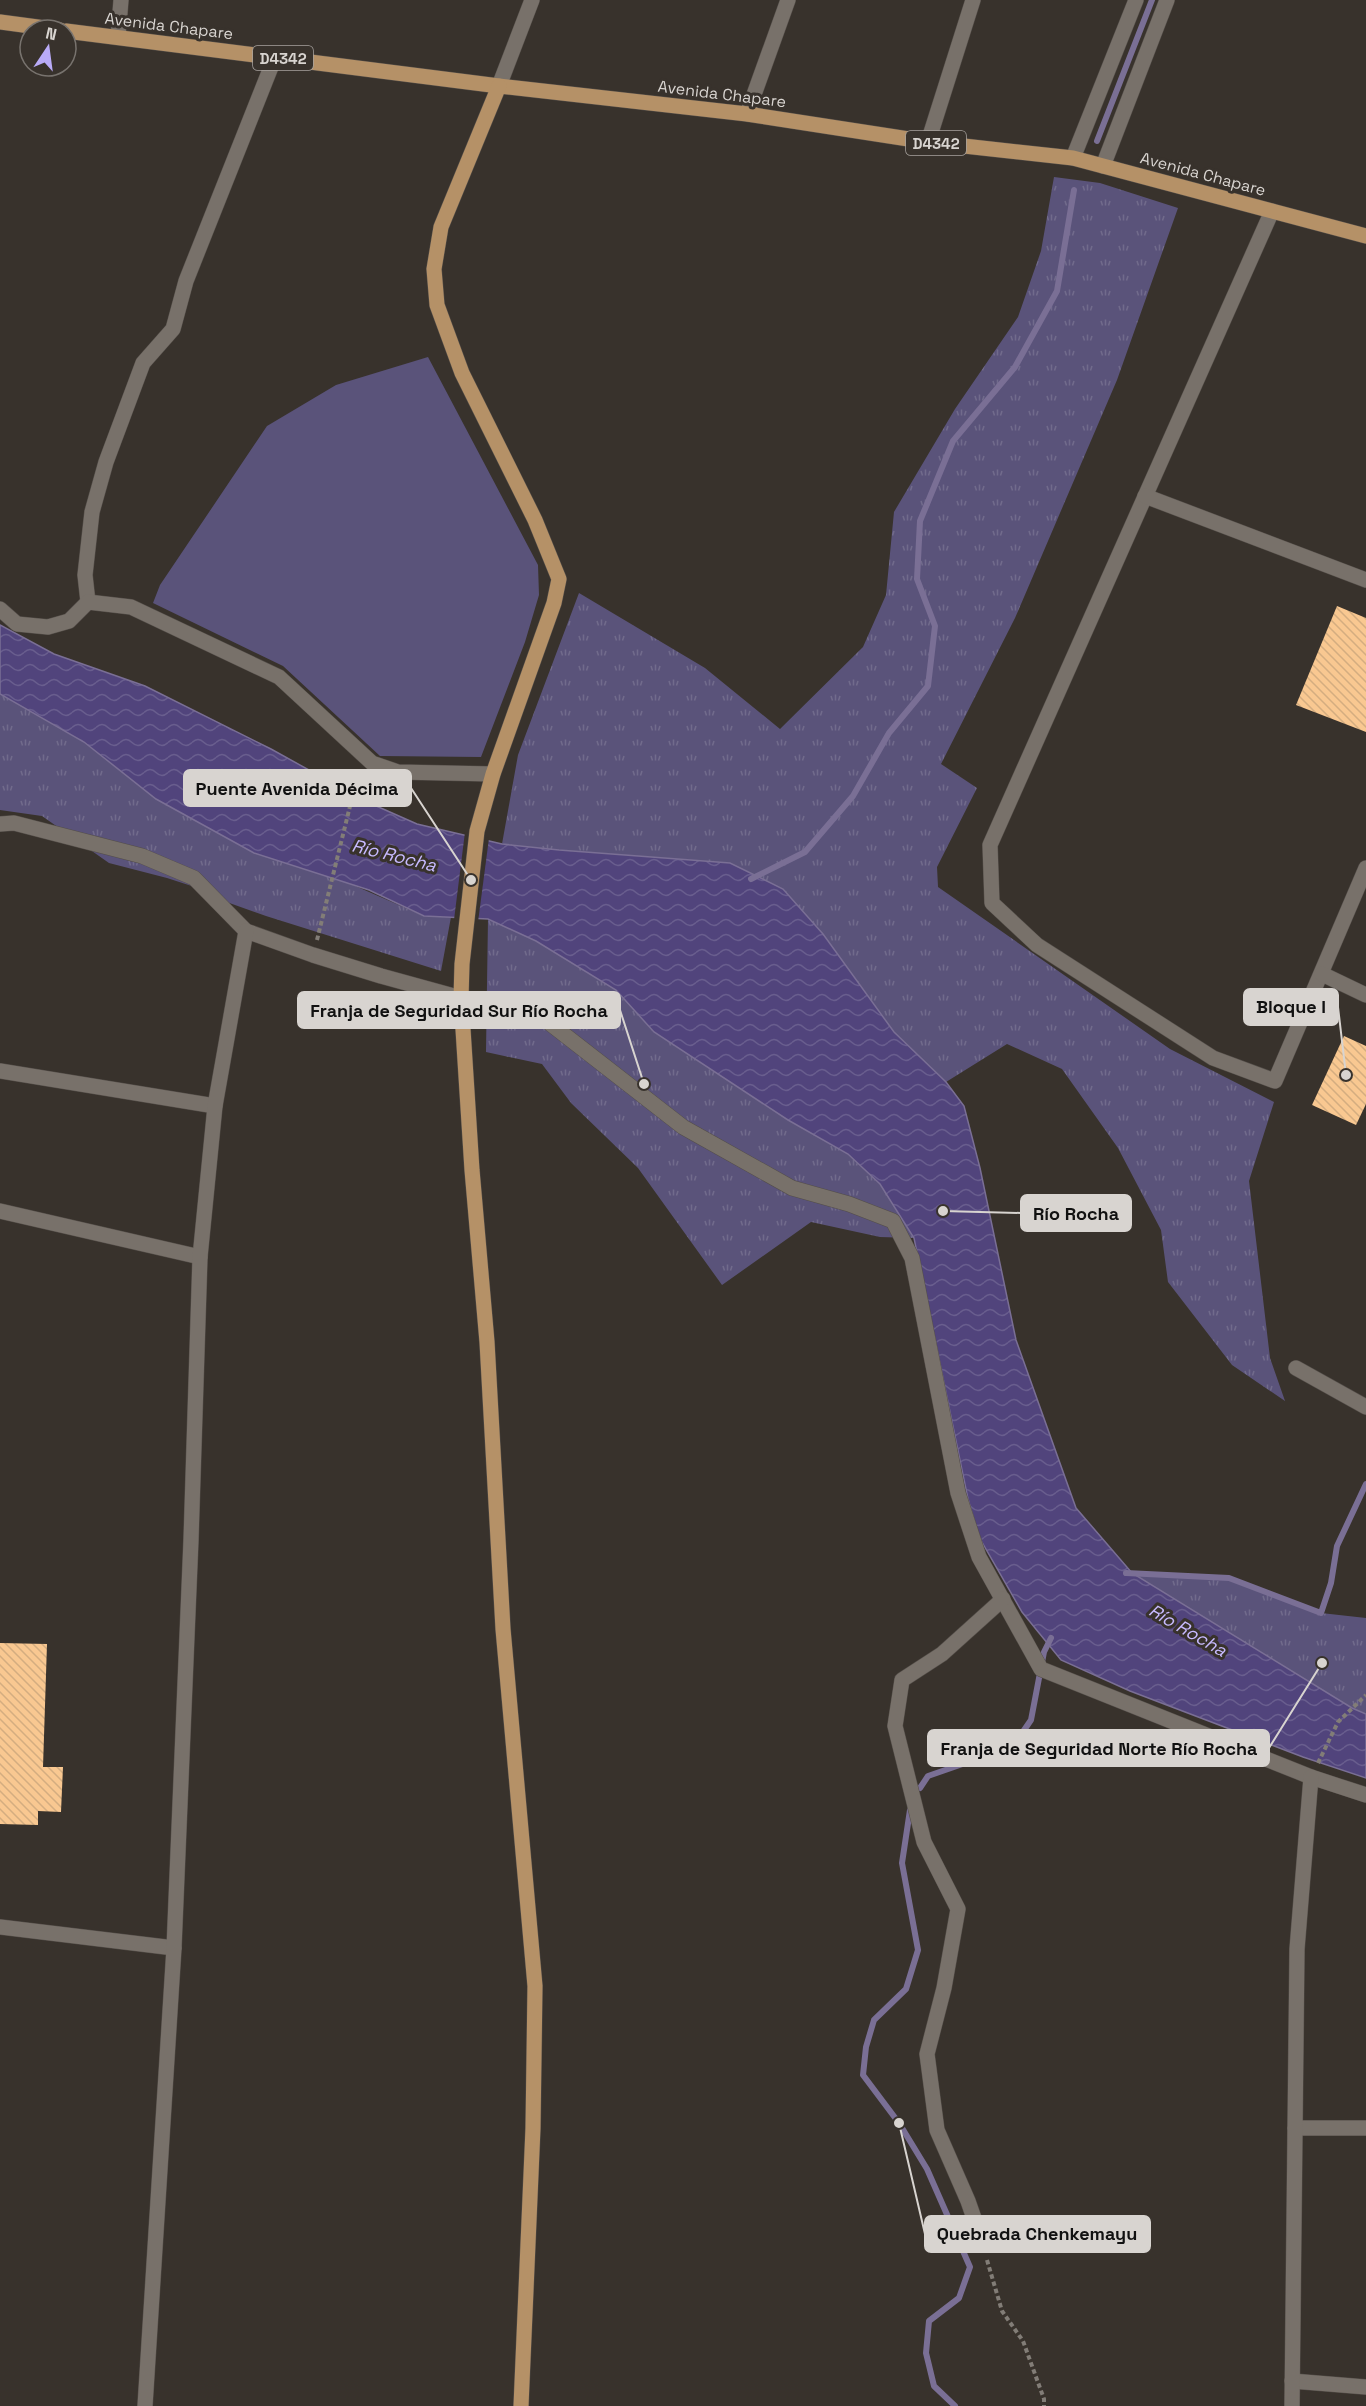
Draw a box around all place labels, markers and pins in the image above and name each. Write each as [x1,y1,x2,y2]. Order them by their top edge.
callout: Puente Avenida Décima [184,770,411,806]
callout: Bloque I [1244,989,1338,1025]
callout: Franja de Seguridad Sur Río Rocha [298,992,620,1028]
callout: Río Rocha [1021,1195,1131,1231]
callout: Franja de Seguridad Norte Río Rocha [928,1730,1269,1766]
callout: Quebrada Chenkemayu [925,2216,1150,2252]

